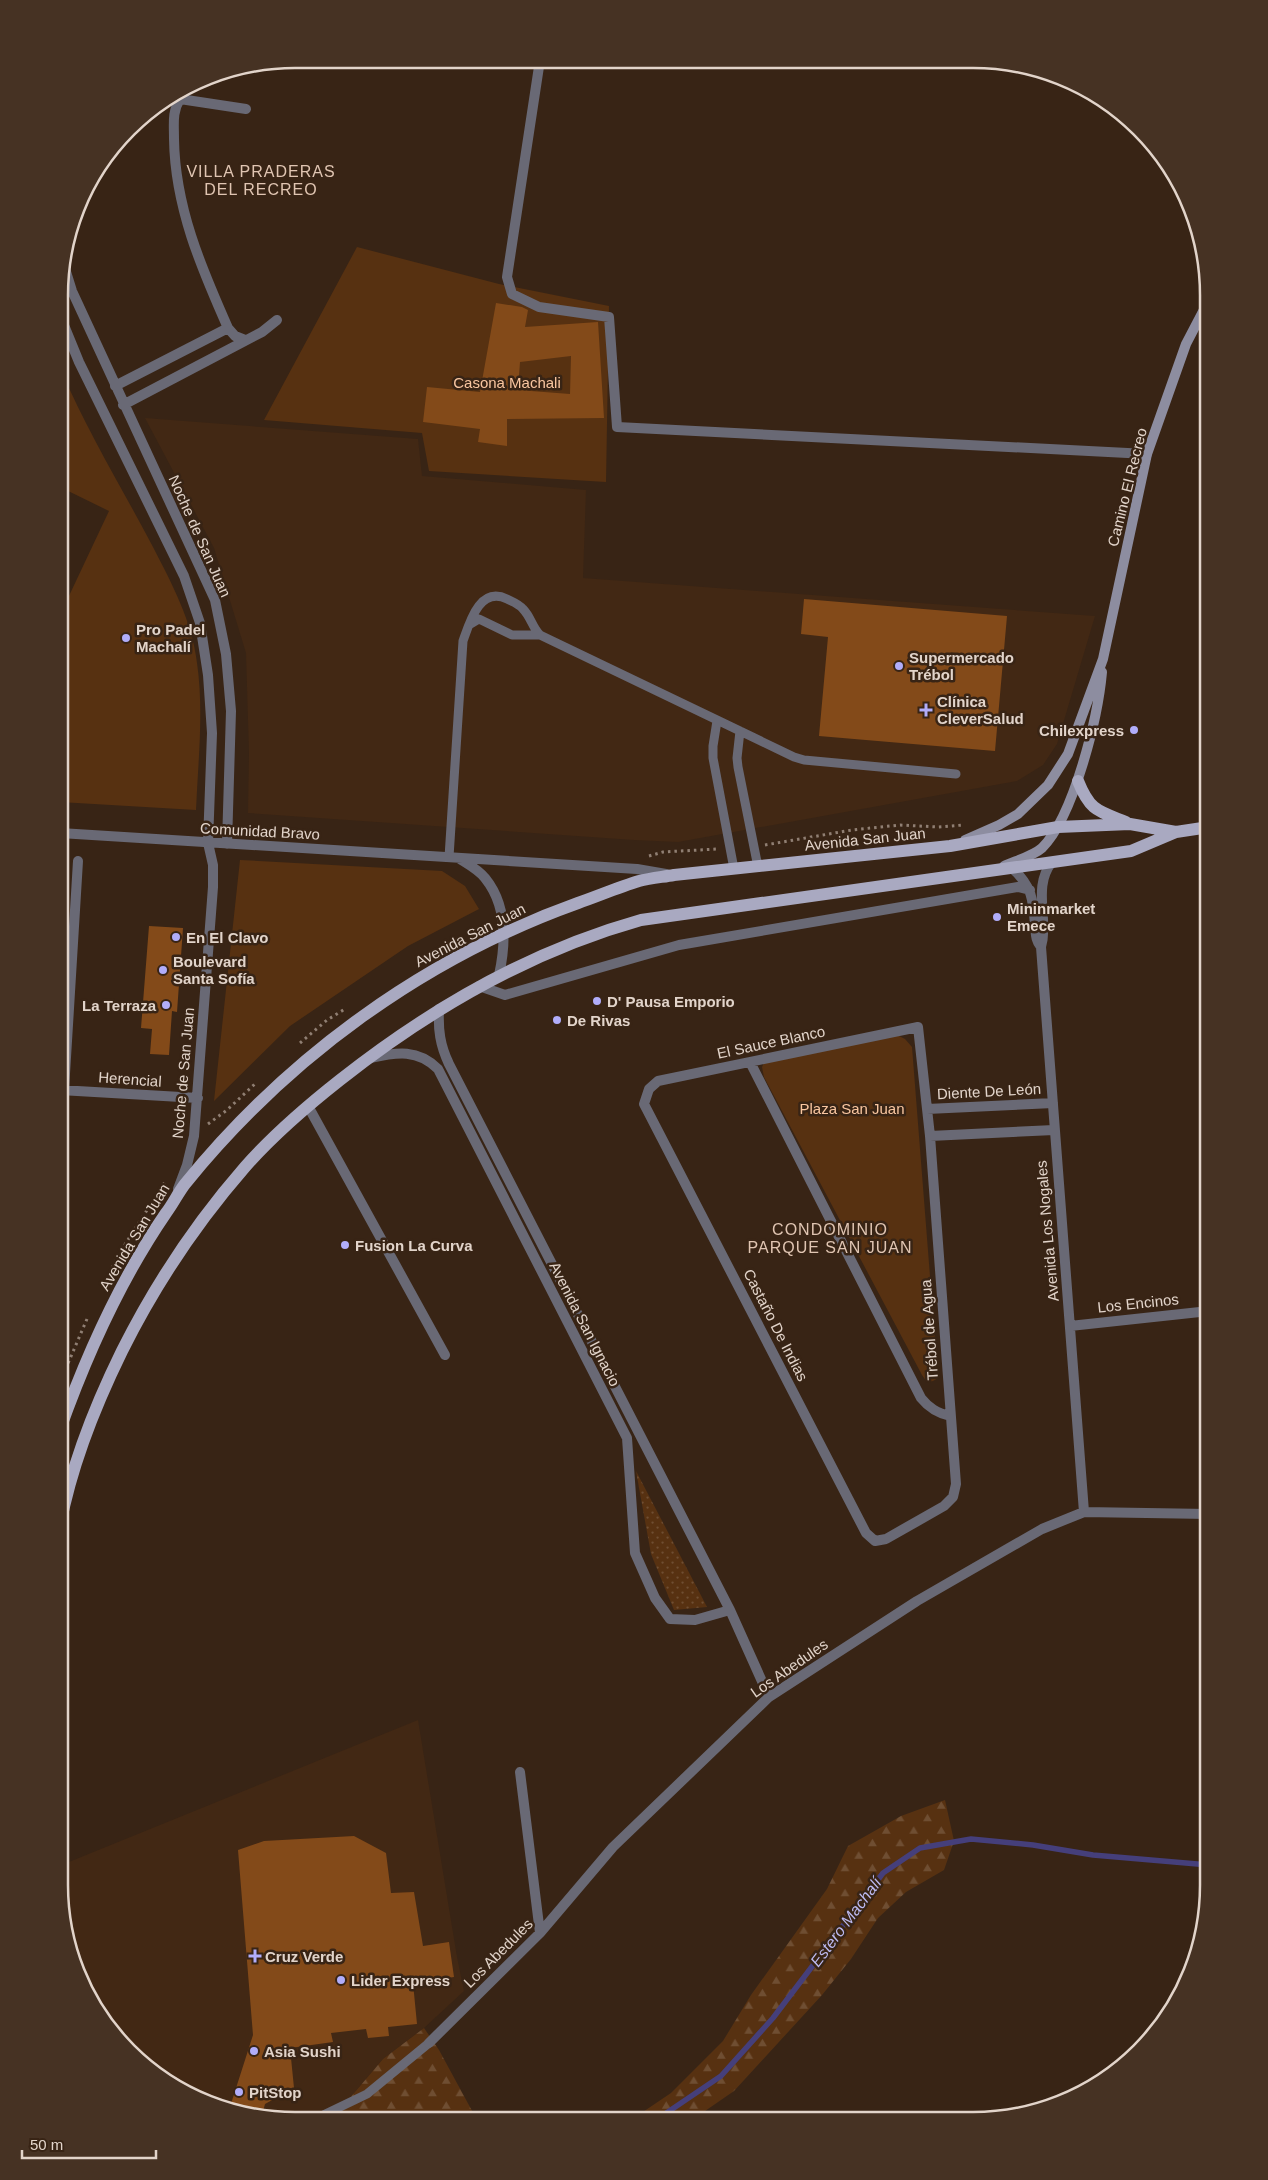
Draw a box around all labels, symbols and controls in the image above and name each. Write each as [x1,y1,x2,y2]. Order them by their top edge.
district label: VILLA PRADERAS DEL RECREO [186,163,336,198]
park label: Casona Machali [453,374,561,391]
street label: Camino El Recreo [1104,426,1150,548]
street label: Noche de San Juan [165,472,235,600]
place label: Pro Padel Machalí [136,621,205,655]
marker: Pro Padel Machalí [120,632,132,644]
place label: Supermercado Trébol [909,649,1014,683]
marker: Supermercado Trébol [893,660,905,672]
place label: Clínica CleverSalud [937,693,1024,727]
marker: Clínica CleverSalud [919,703,933,717]
place label: Chilexpress [1039,722,1124,739]
marker: Chilexpress [1128,724,1140,736]
street label: Comunidad Bravo [200,819,320,843]
street label: Avenida San Juan [804,824,926,854]
street label: Avenida San Juan [412,900,528,970]
place label: Mininmarket Emece [1007,900,1095,934]
marker: Mininmarket Emece [991,911,1003,923]
place label: En El Clavo [186,929,269,946]
marker: En El Clavo [170,931,182,943]
place label: Boulevard Santa Sofía [173,953,255,987]
marker: Boulevard Santa Sofía [157,964,169,976]
place label: D' Pausa Emporio [607,993,735,1010]
marker: D' Pausa Emporio [591,995,603,1007]
place label: La Terraza [82,997,157,1014]
marker: La Terraza [160,999,172,1011]
street label: Noche de San Juan [169,1007,197,1139]
place label: De Rivas [567,1012,630,1029]
marker: De Rivas [551,1014,563,1026]
street label: El Sauce Blanco [715,1022,827,1062]
street label: Herencial [98,1068,162,1090]
street label: Diente De León [937,1080,1041,1102]
park label: Plaza San Juan [799,1100,905,1117]
street label: Avenida Los Nogales [1032,1160,1062,1302]
street label: Avenida San Juan [95,1181,173,1293]
district label: CONDOMINIO PARQUE SAN JUAN [748,1221,912,1256]
place label: Fusion La Curva [355,1237,473,1254]
marker: Fusion La Curva [339,1239,351,1251]
street label: Avenida San Ignacio [546,1259,624,1389]
street label: Castaño De Indias [740,1266,812,1384]
street label: Trébol de Agua [917,1278,941,1381]
street label: Los Encinos [1096,1290,1180,1316]
street label: Los Abedules [747,1635,831,1701]
water label: Estero Machalí [807,1873,886,1970]
street label: Los Abedules [460,1915,536,1991]
place label: Cruz Verde [265,1948,343,1965]
marker: Cruz Verde [249,1950,261,1962]
place label: Lider Express [351,1972,450,1989]
marker: Lider Express [335,1974,347,1986]
place label: Asia Sushi [264,2043,341,2060]
marker: Asia Sushi [248,2045,260,2057]
place label: PitStop [249,2084,302,2101]
marker: PitStop [233,2086,245,2098]
scale bar [22,2128,156,2160]
text: 50 m [30,2136,63,2153]

